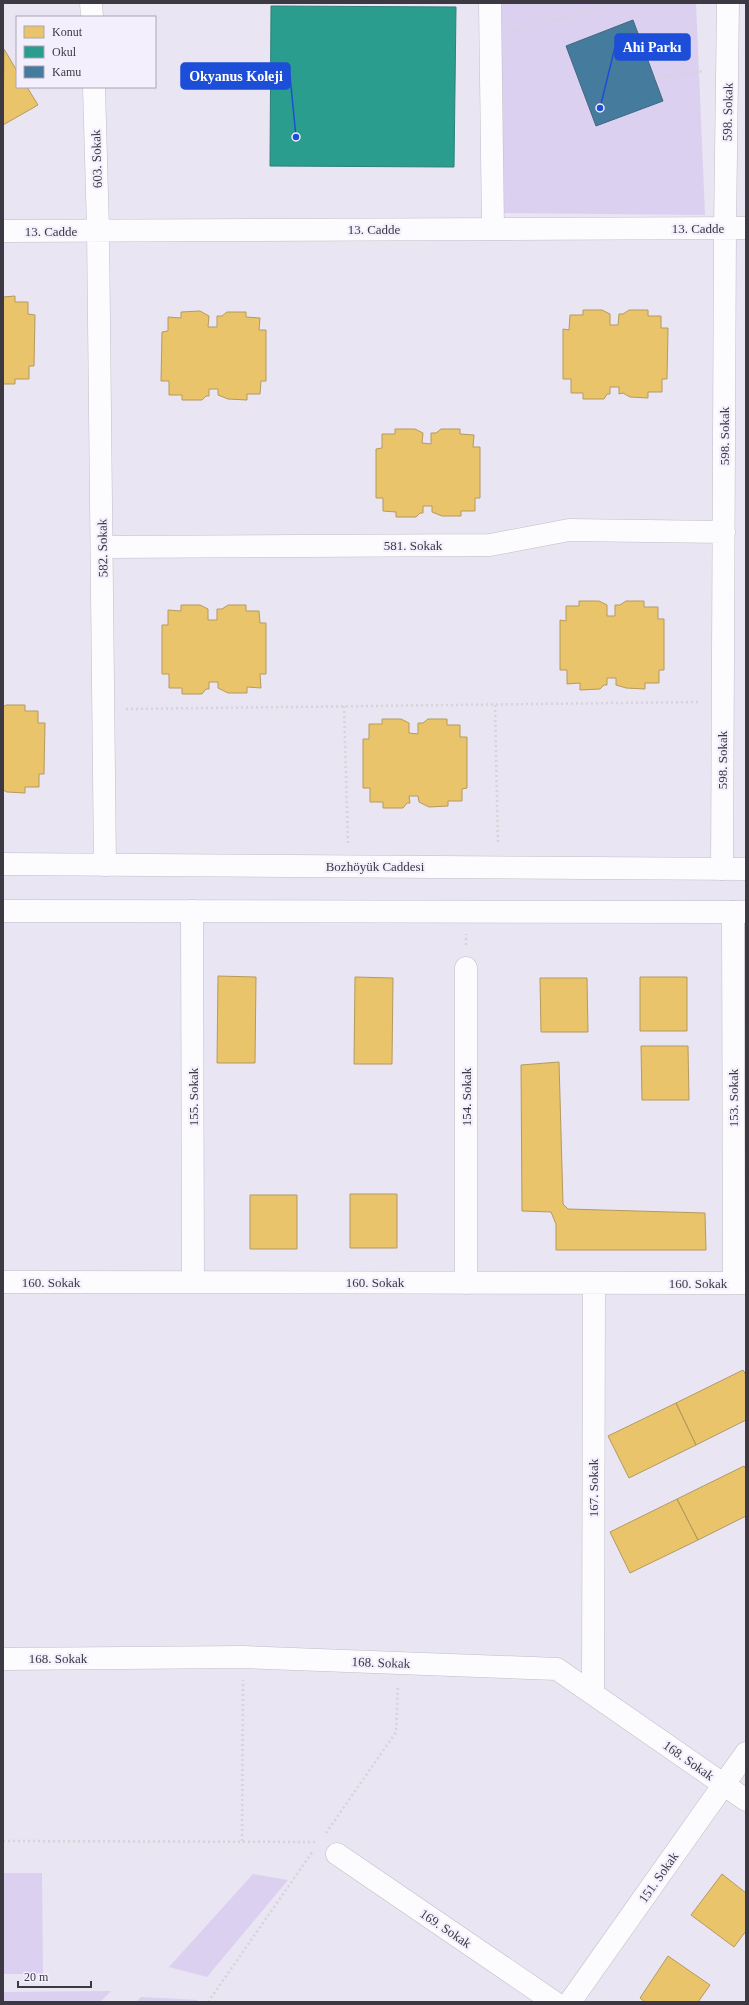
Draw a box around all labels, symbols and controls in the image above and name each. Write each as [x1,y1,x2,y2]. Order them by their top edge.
legend [16,16,156,88]
text: Konut [52,25,83,39]
callout: Ahi Parkı [615,34,690,60]
text: Ahi Parkı [623,40,681,55]
text: Okul [52,45,77,59]
callout: Okyanus Koleji [181,63,290,89]
text: Kamu [52,65,81,79]
text: Okyanus Koleji [189,69,283,84]
street label: 598. Sokak [719,82,736,141]
street label: 603. Sokak [88,129,105,188]
street label: 13. Cadde [672,221,725,236]
street label: 13. Cadde [348,222,401,237]
street label: 13. Cadde [25,224,78,239]
street label: 598. Sokak [717,406,732,465]
street label: 582. Sokak [94,518,111,577]
street label: 581. Sokak [384,538,443,553]
street label: 598. Sokak [715,730,730,789]
street label: Bozhöyük Caddesi [326,859,425,874]
street label: 155. Sokak [186,1067,201,1126]
street label: 154. Sokak [459,1067,474,1126]
street label: 153. Sokak [726,1068,741,1127]
street label: 160. Sokak [22,1275,81,1290]
street label: 160. Sokak [346,1275,405,1290]
street label: 160. Sokak [669,1276,728,1291]
street label: 167. Sokak [586,1458,601,1517]
street label: 168. Sokak [29,1651,88,1666]
street label: 168. Sokak [351,1654,411,1671]
street label: 168. Sokak [660,1737,717,1784]
street label: 151. Sokak [635,1849,682,1906]
street label: 169. Sokak [417,1906,475,1951]
scale bar [18,1963,91,1989]
text: 20 m [24,1970,49,1984]

